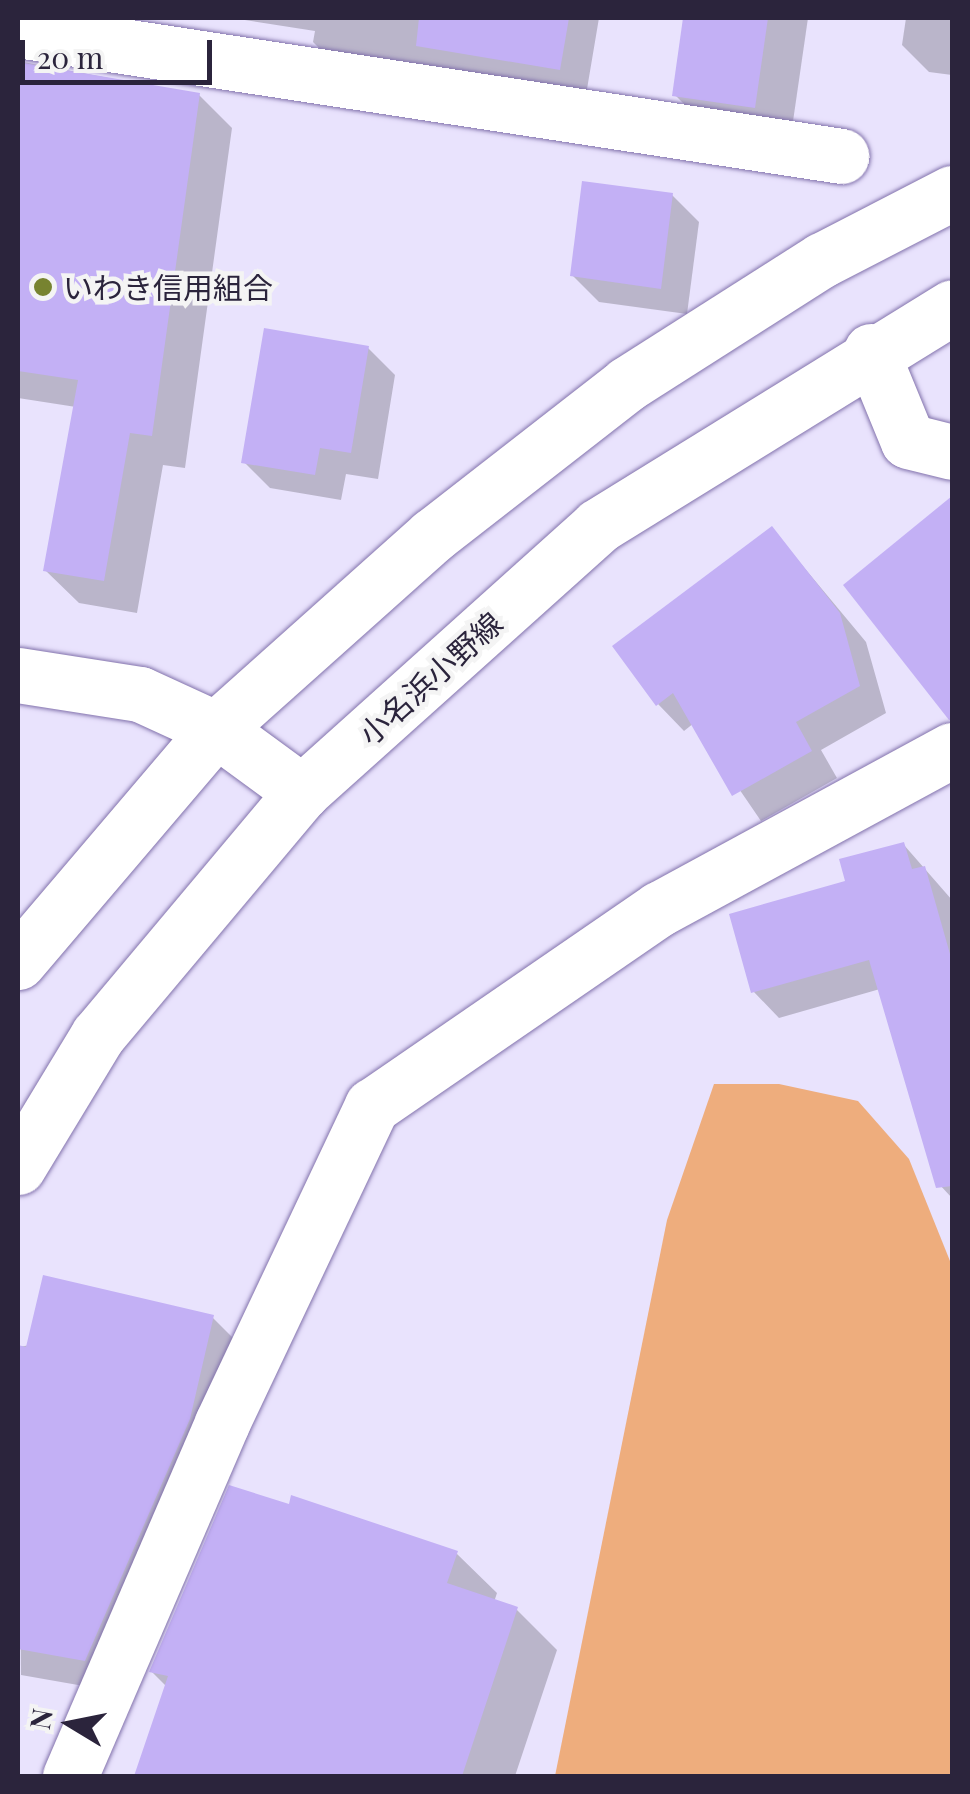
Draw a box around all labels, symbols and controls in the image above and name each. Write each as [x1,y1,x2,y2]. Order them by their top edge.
scale bar [25,20,218,82]
text: 20 m [37,37,103,77]
place label: いわき信用組合 [63,269,273,305]
marker: いわき信用組合 [32,276,54,298]
street label: 小名浜小野線 [351,604,509,752]
north arrow [20,1674,120,1774]
text: N [20,1706,60,1732]

